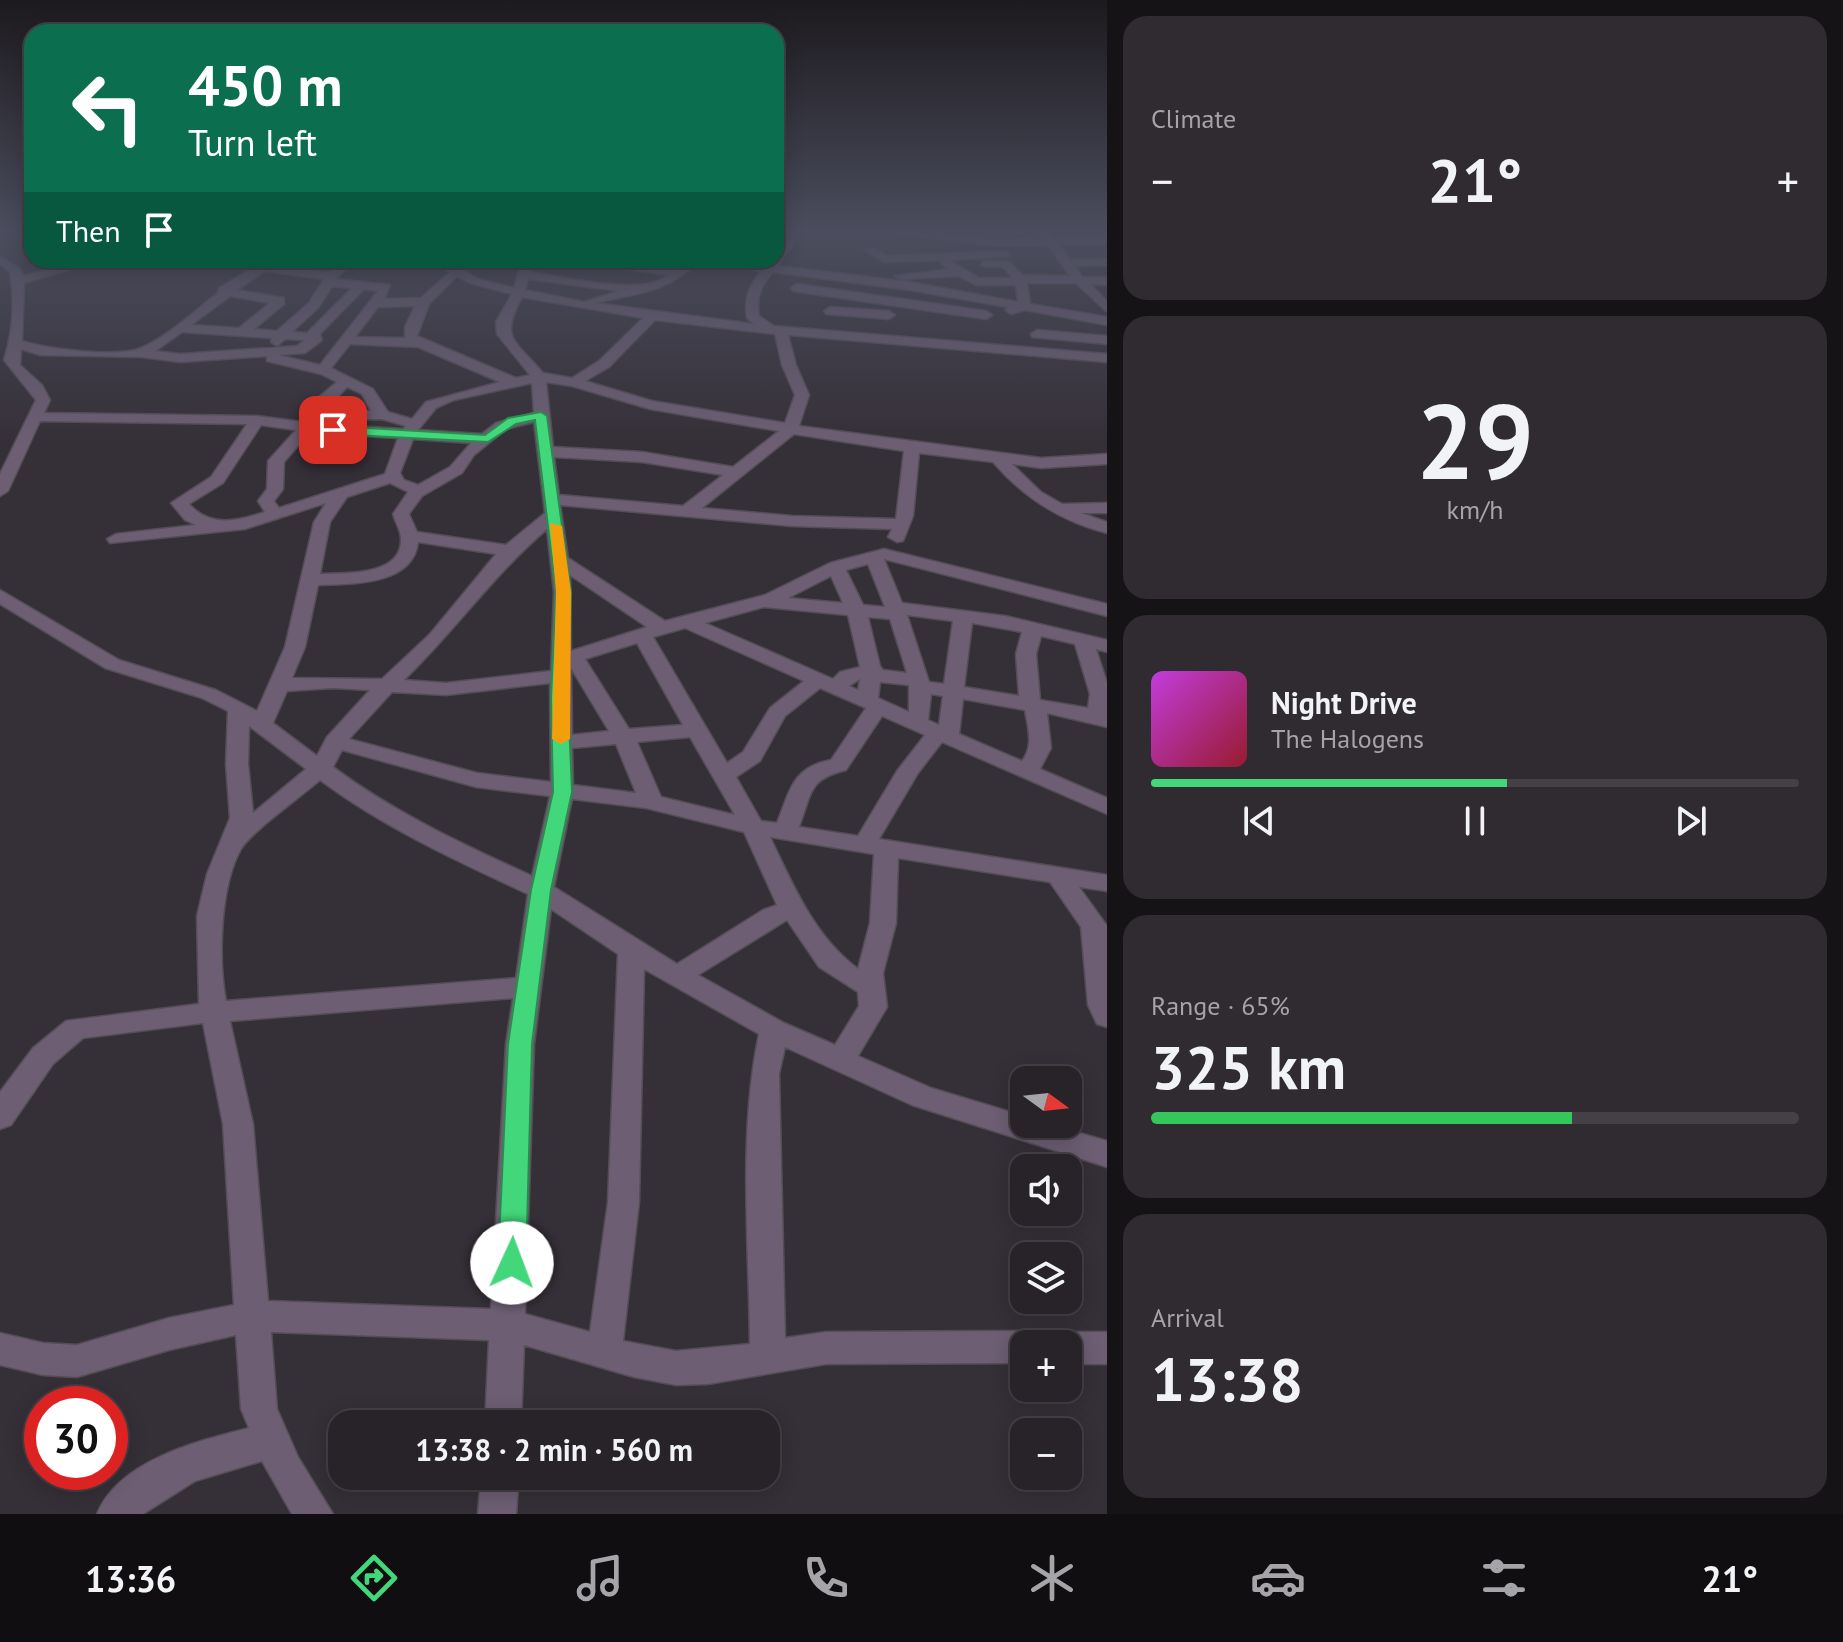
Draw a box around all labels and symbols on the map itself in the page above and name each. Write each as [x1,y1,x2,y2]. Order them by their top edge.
pin [299,396,367,464]
north arrow [1010,1066,1082,1138]
position arrow [470,1221,554,1305]
speed limit sign: 30 [24,1386,128,1490]

